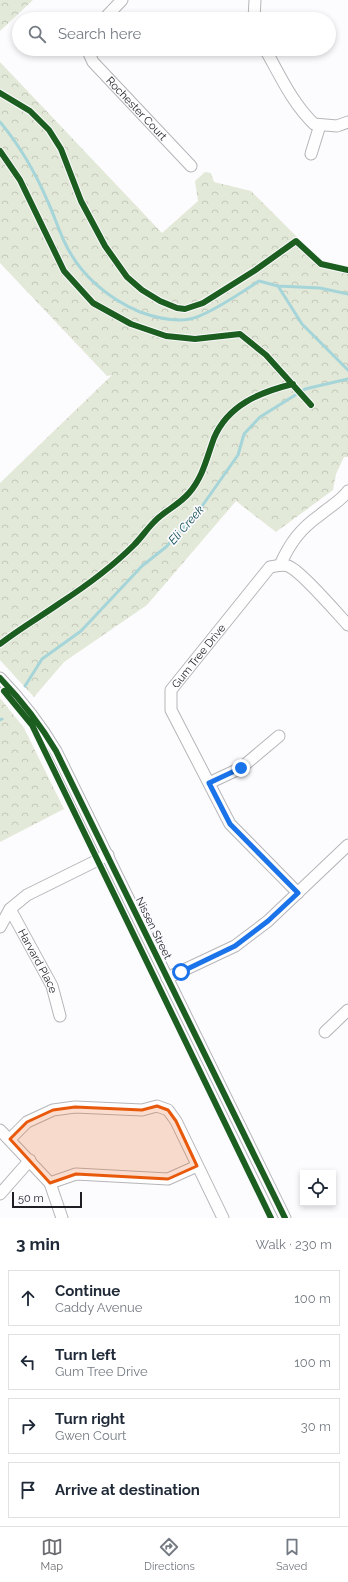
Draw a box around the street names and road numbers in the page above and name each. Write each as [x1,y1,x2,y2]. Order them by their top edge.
street label: Rochester Court [103,74,170,143]
street label: Gum Tree Drive [169,621,229,691]
street label: Nissen Street [133,895,174,962]
street label: Harvard Place [15,927,60,995]

